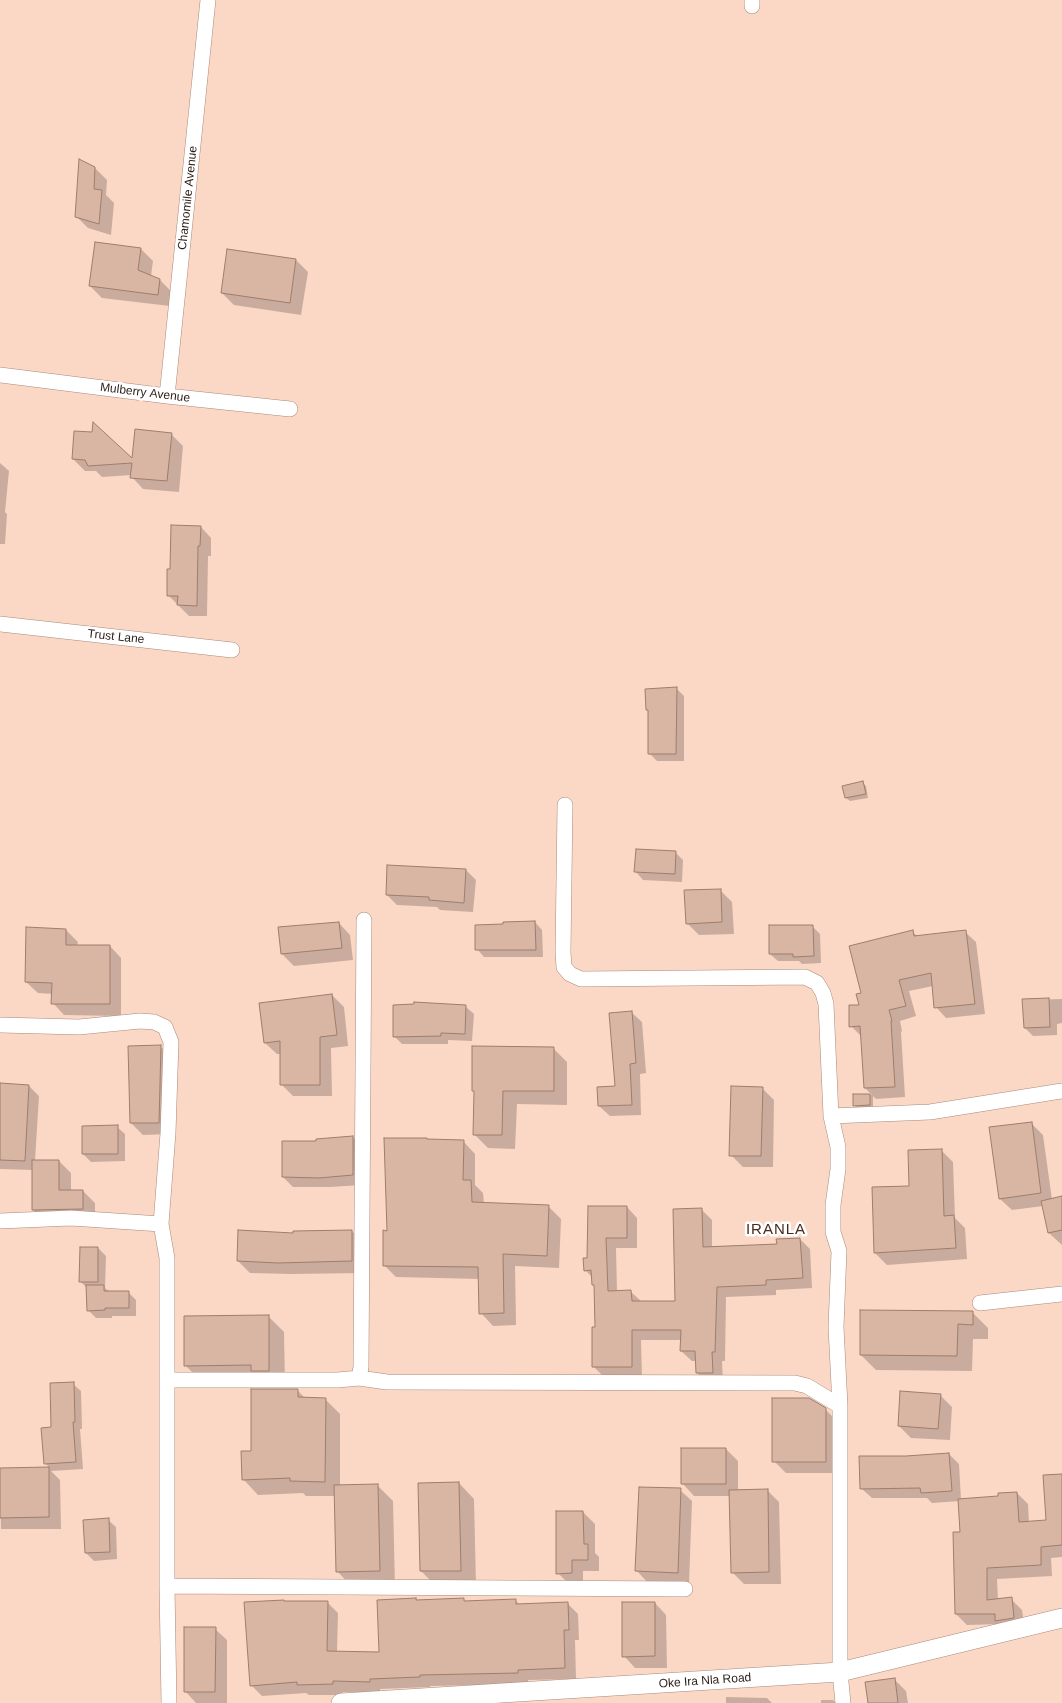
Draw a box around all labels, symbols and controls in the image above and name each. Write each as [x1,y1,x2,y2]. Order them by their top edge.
street label: Chamomile Avenue [175,145,201,251]
street label: Mulberry Avenue [99,380,191,406]
street label: Trust Lane [87,627,145,647]
district label: IRANLA [745,1221,807,1239]
street label: Oke Ira Nla Road [658,1671,752,1691]

